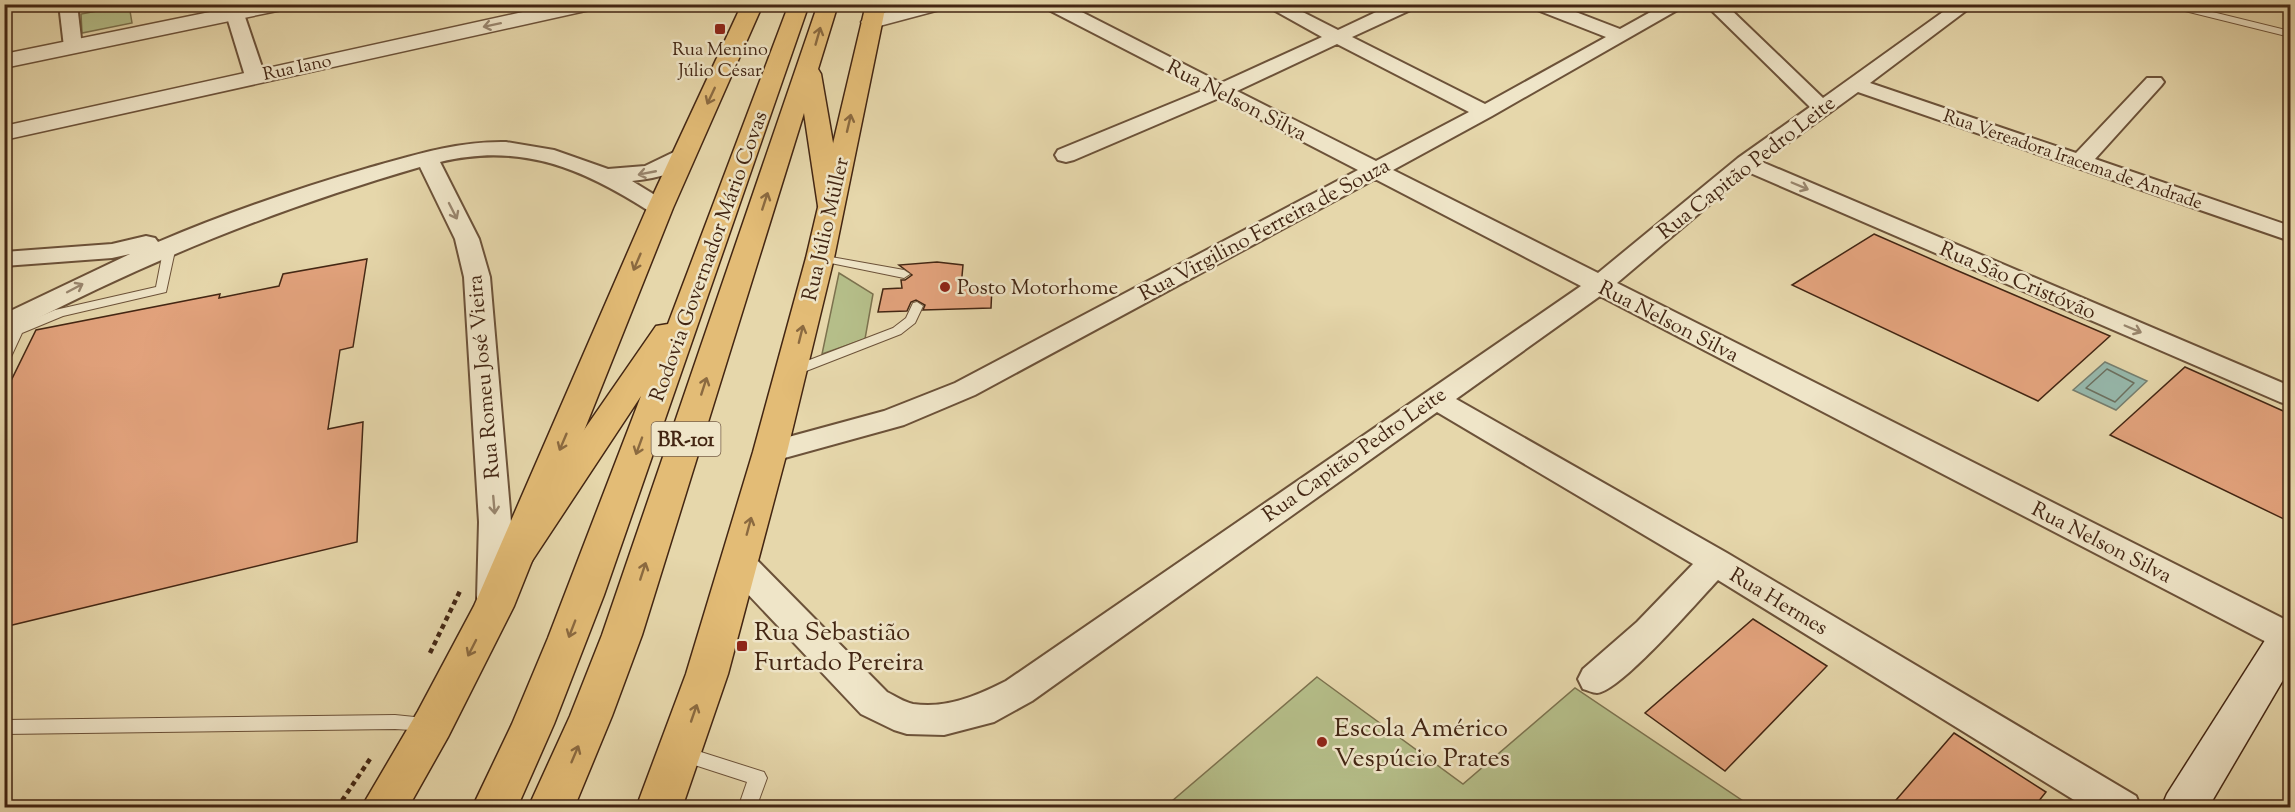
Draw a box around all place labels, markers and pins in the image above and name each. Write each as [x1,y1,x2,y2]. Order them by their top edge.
marker: Rua Menino Júlio César [713,22,727,36]
place label: Rua Menino Júlio César [672,38,768,85]
place label: Posto Motorhome [957,274,1118,304]
marker: Posto Motorhome [938,280,952,294]
place label: Rua Sebastião Furtado Pereira [754,615,924,682]
marker: Rua Sebastião Furtado Pereira [735,639,749,653]
place label: Escola Américo Vespúcio Prates [1334,711,1510,778]
marker: Escola Américo Vespúcio Prates [1315,735,1329,749]

